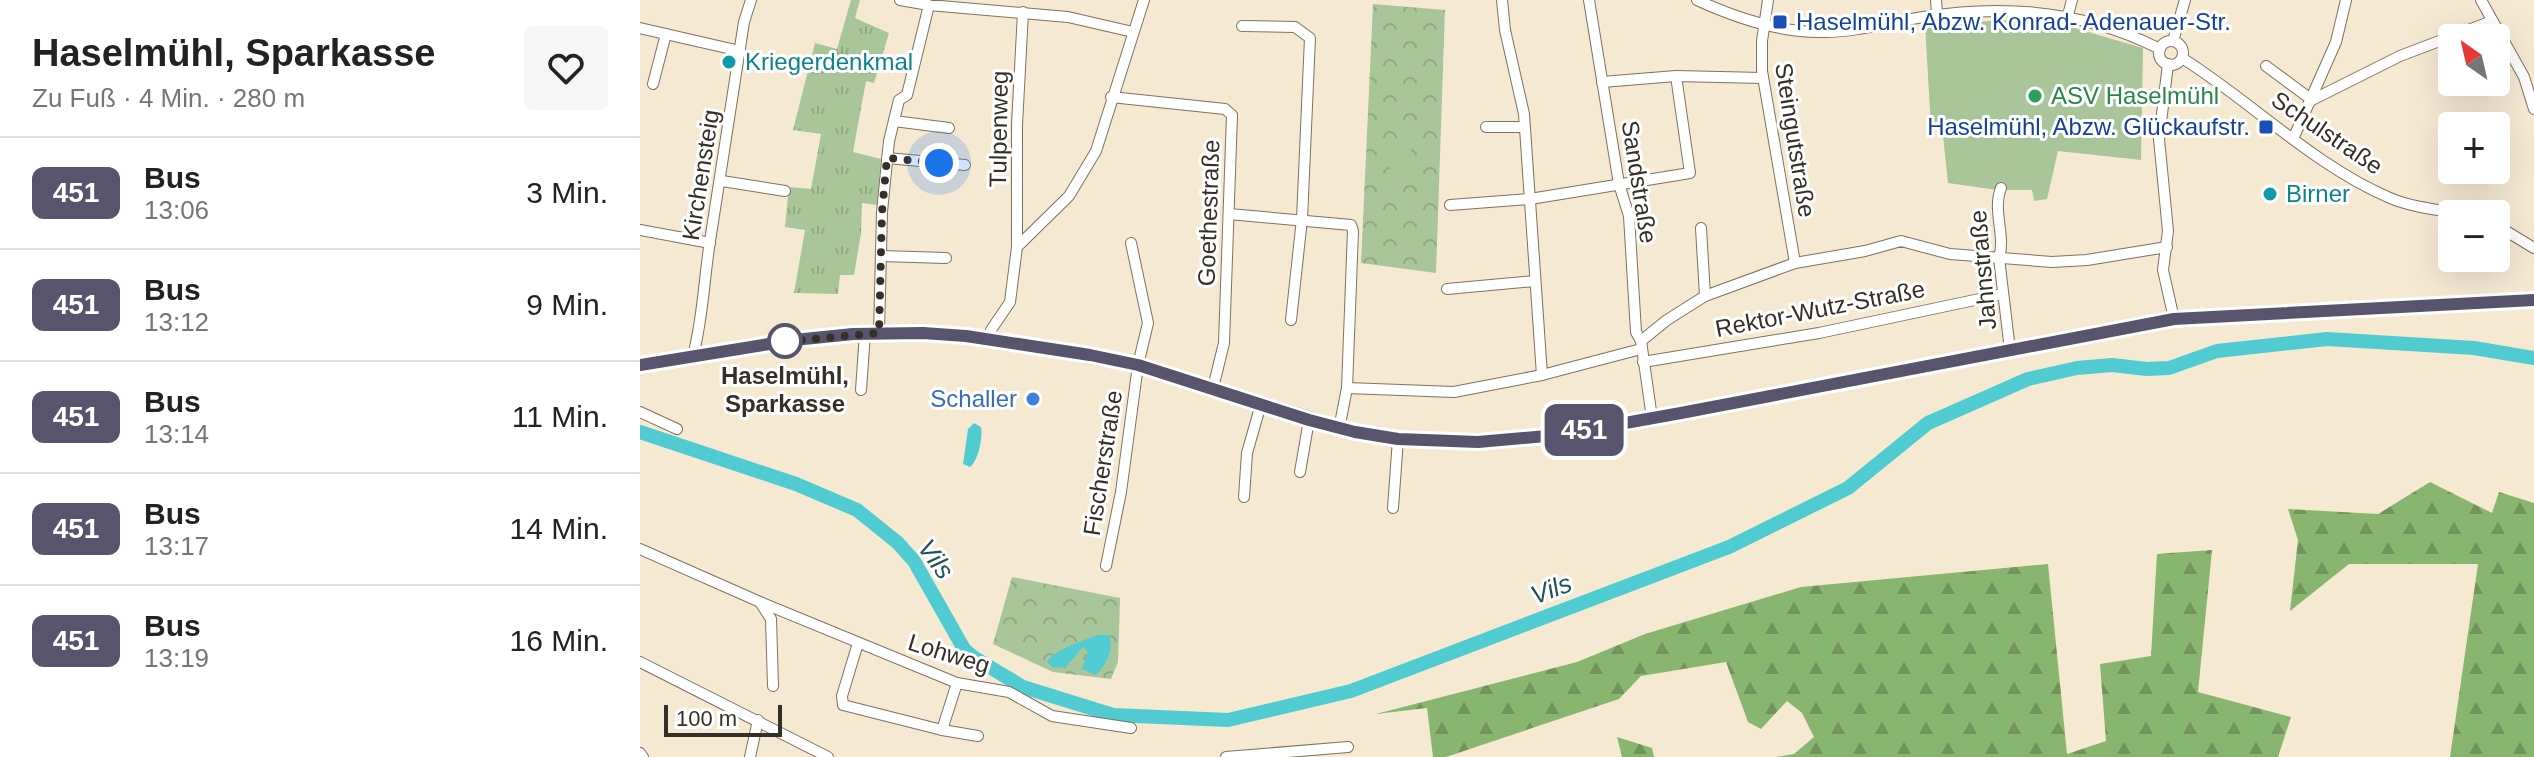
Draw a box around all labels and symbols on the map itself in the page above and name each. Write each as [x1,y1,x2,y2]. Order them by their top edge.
place label: Haselmühl, Abzw. Konrad- Adenauer-Str. [1796,8,2231,35]
marker: Haselmühl, Abzw. Konrad- Adenauer-Str. [1771,13,1789,31]
north arrow [2438,24,2510,96]
place label: Kriegerdenkmal [745,48,913,75]
marker: Kriegerdenkmal [720,53,738,71]
street label: Steingutstraße [1770,61,1821,219]
street label: Tulpenweg [984,70,1013,187]
place label: ASV Haselmühl [2051,82,2219,109]
street label: Schulstraße [2267,86,2388,180]
marker: ASV Haselmühl [2026,87,2044,105]
street label: Kirchensteig [677,108,724,242]
place label: Haselmühl, Abzw. Glückaufstr. [1927,113,2250,140]
marker: Haselmühl, Abzw. Glückaufstr. [2257,118,2275,136]
street label: Sandstraße [1616,119,1663,245]
street label: Goethestraße [1192,139,1225,287]
your location [919,143,959,183]
place label: Birner [2286,180,2350,207]
marker: Birner [2261,185,2279,203]
street label: Jahnstraße [1964,209,2001,331]
street label: Rektor-Wutz-Straße [1713,275,1927,342]
marker: Haselmühl, Sparkasse [768,324,802,358]
place label: Haselmühl, Sparkasse [721,362,849,417]
place label: Schaller [930,385,1017,412]
street label: Fischerstraße [1078,388,1127,537]
marker: Schaller [1024,390,1042,408]
line badge: 451 [1538,404,1630,456]
water label: Vils [912,533,960,585]
water label: Vils [1526,568,1576,610]
street label: Lohweg [905,628,993,679]
scale bar [664,701,782,737]

